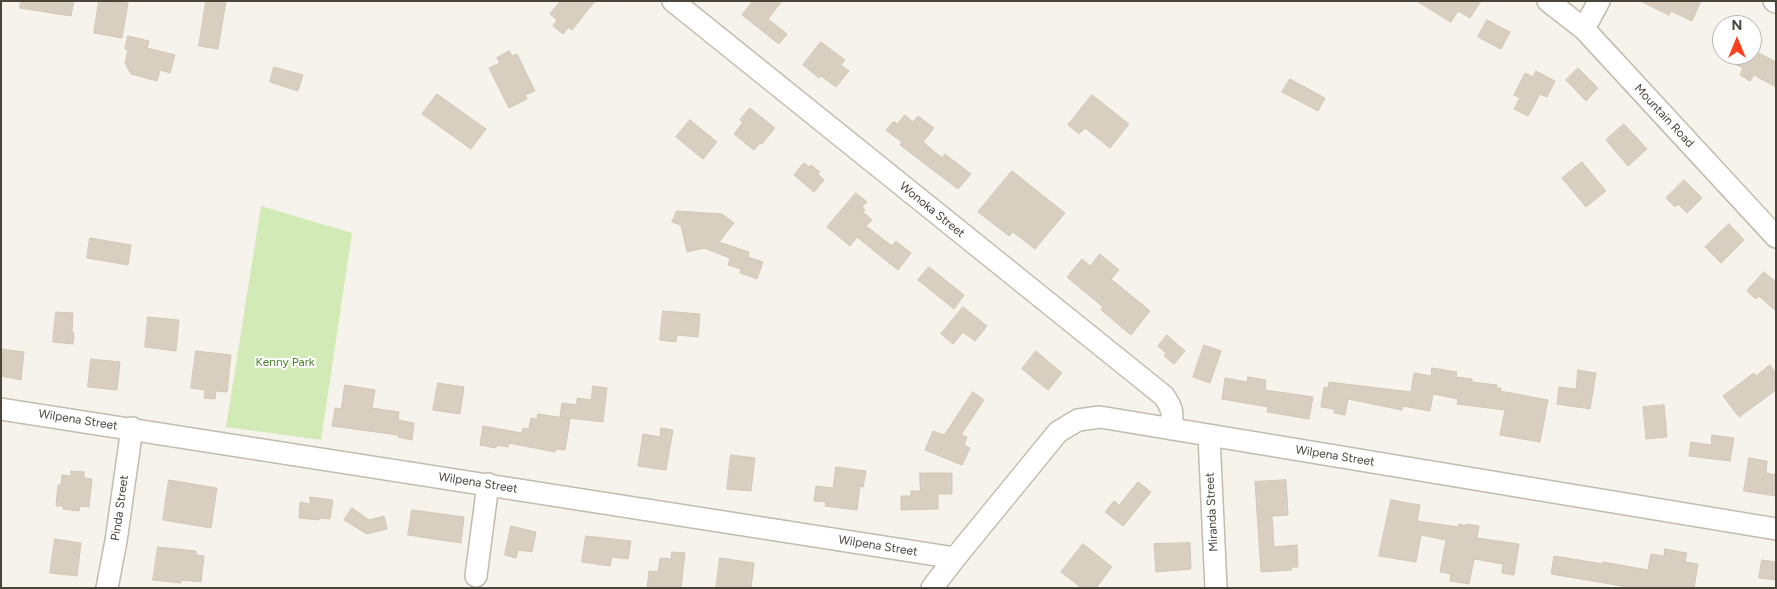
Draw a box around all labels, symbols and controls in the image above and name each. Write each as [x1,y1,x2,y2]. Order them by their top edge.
north arrow [1712,15,1762,65]
text: N [1732,17,1742,34]
street label: Mountain Road [1631,81,1697,151]
street label: Wonoka Street [896,179,968,241]
park label: Kenny Park [255,355,315,369]
street label: Wilpena Street [37,407,119,433]
street label: Wilpena Street [1294,443,1376,469]
street label: Wilpena Street [437,470,519,496]
street label: Miranda Street [1203,472,1221,552]
street label: Pinda Street [108,474,132,542]
street label: Wilpena Street [837,533,919,559]

